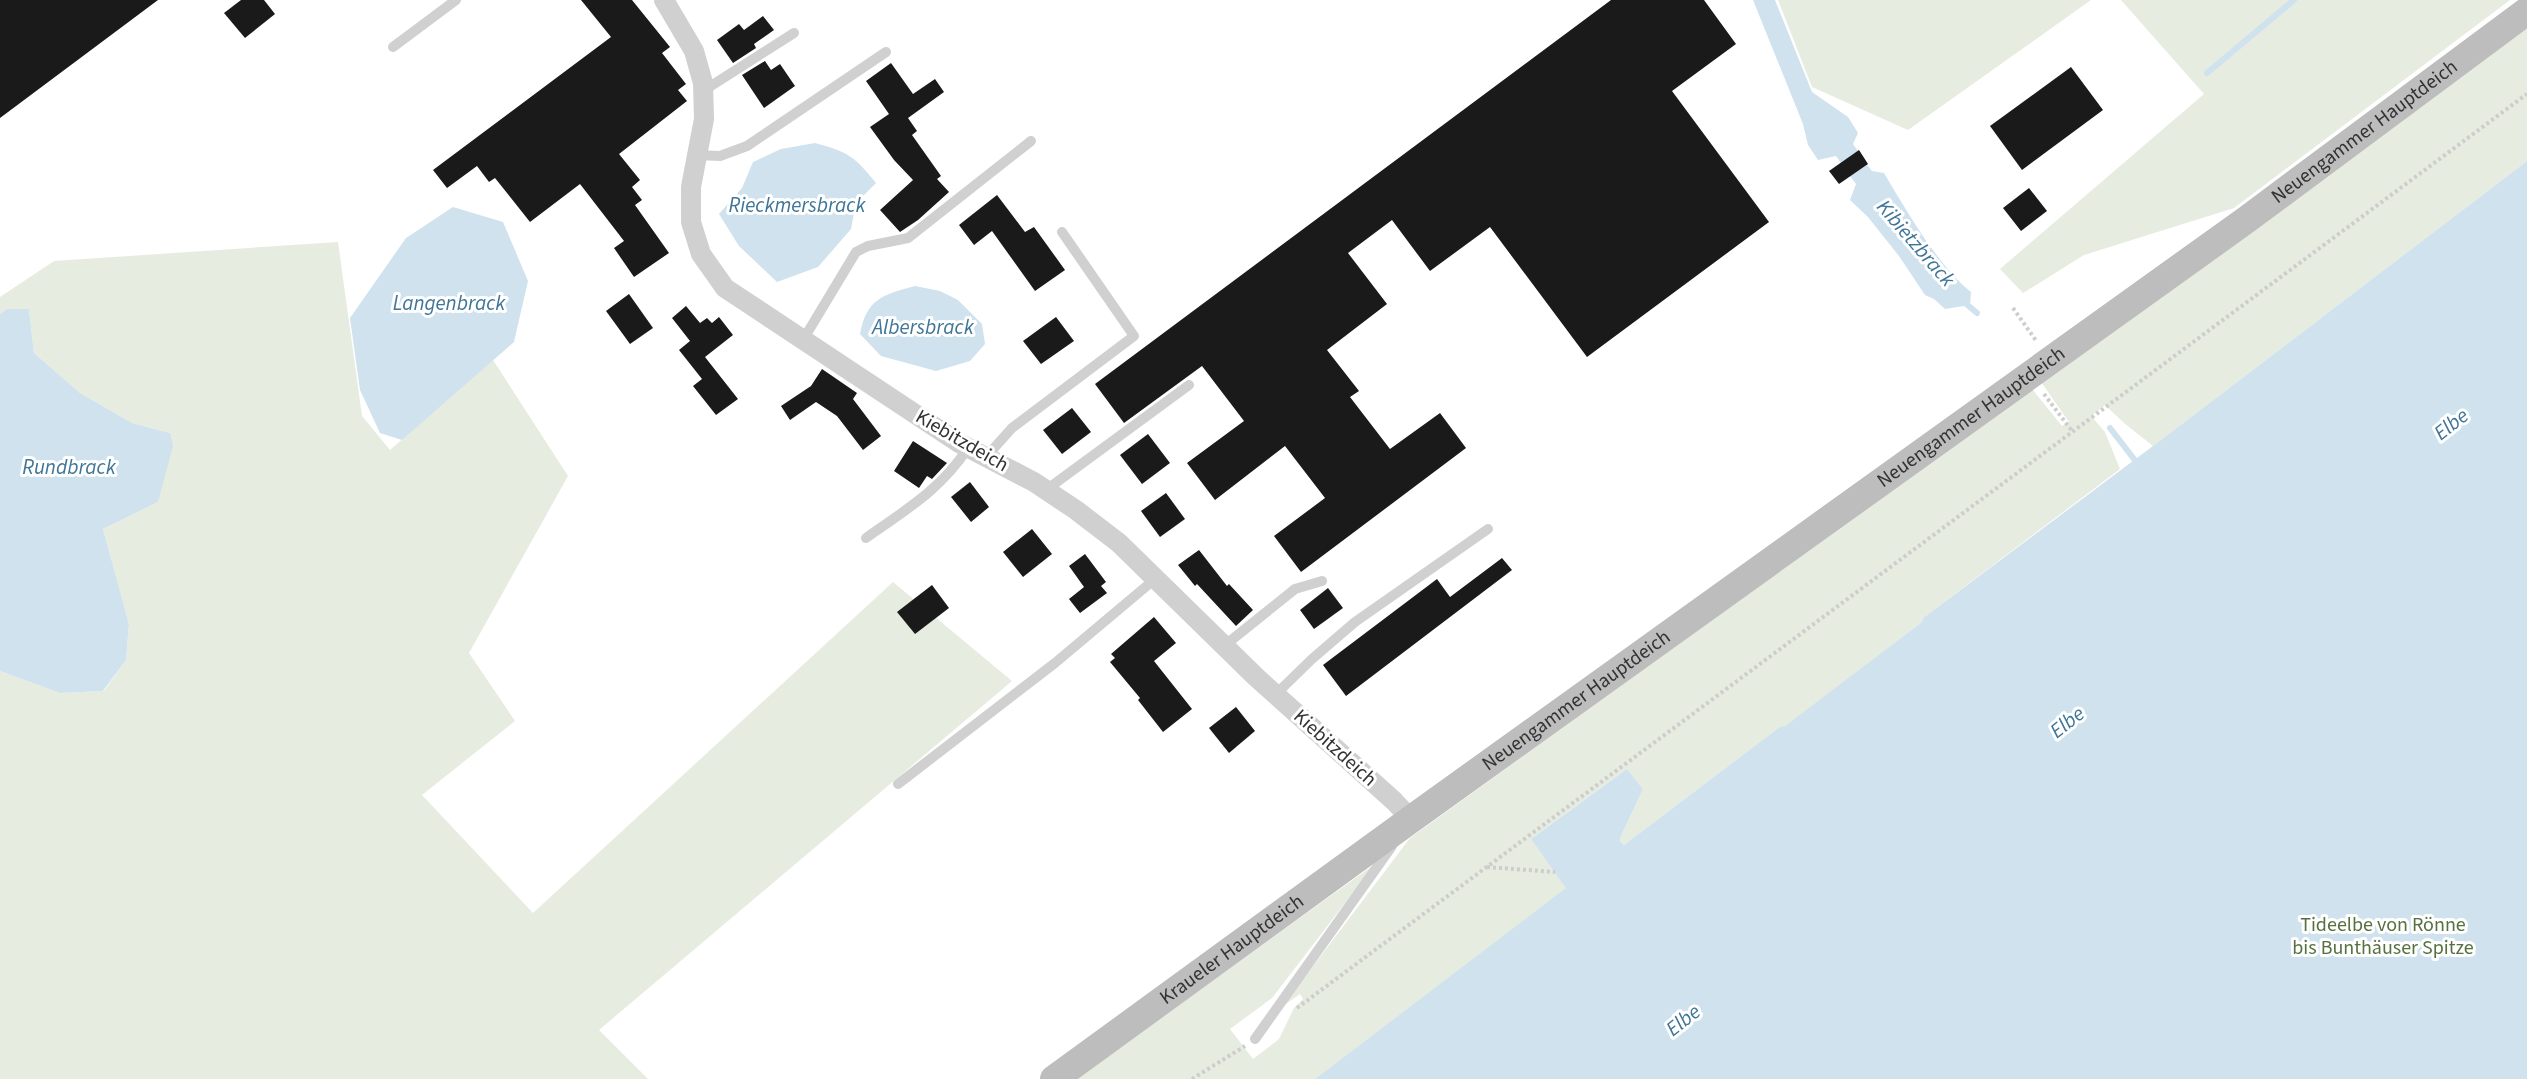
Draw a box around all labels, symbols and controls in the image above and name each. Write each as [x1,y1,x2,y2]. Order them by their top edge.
street label: Neuengammer Hauptdeich [2266,53,2463,210]
water label: Rieckmersbrack [729,190,866,220]
water label: Kibietzbrack [1870,193,1963,294]
water label: Langenbrack [393,288,506,318]
water label: Albersbrack [870,312,975,342]
street label: Neuengammer Hauptdeich [1871,340,2071,494]
water label: Elbe [2427,401,2475,447]
street label: Kiebitzdeich [910,403,1014,479]
water label: Rundbrack [22,452,117,482]
street label: Neuengammer Hauptdeich [1476,623,1676,778]
water label: Elbe [2043,699,2091,745]
street label: Kiebitzdeich [1287,703,1383,793]
street label: Kraueler Hauptdeich [1154,888,1310,1012]
park label: Tideelbe von Rönne bis Bunthäuser Spitze [2292,911,2474,962]
water label: Elbe [1659,997,1707,1043]

